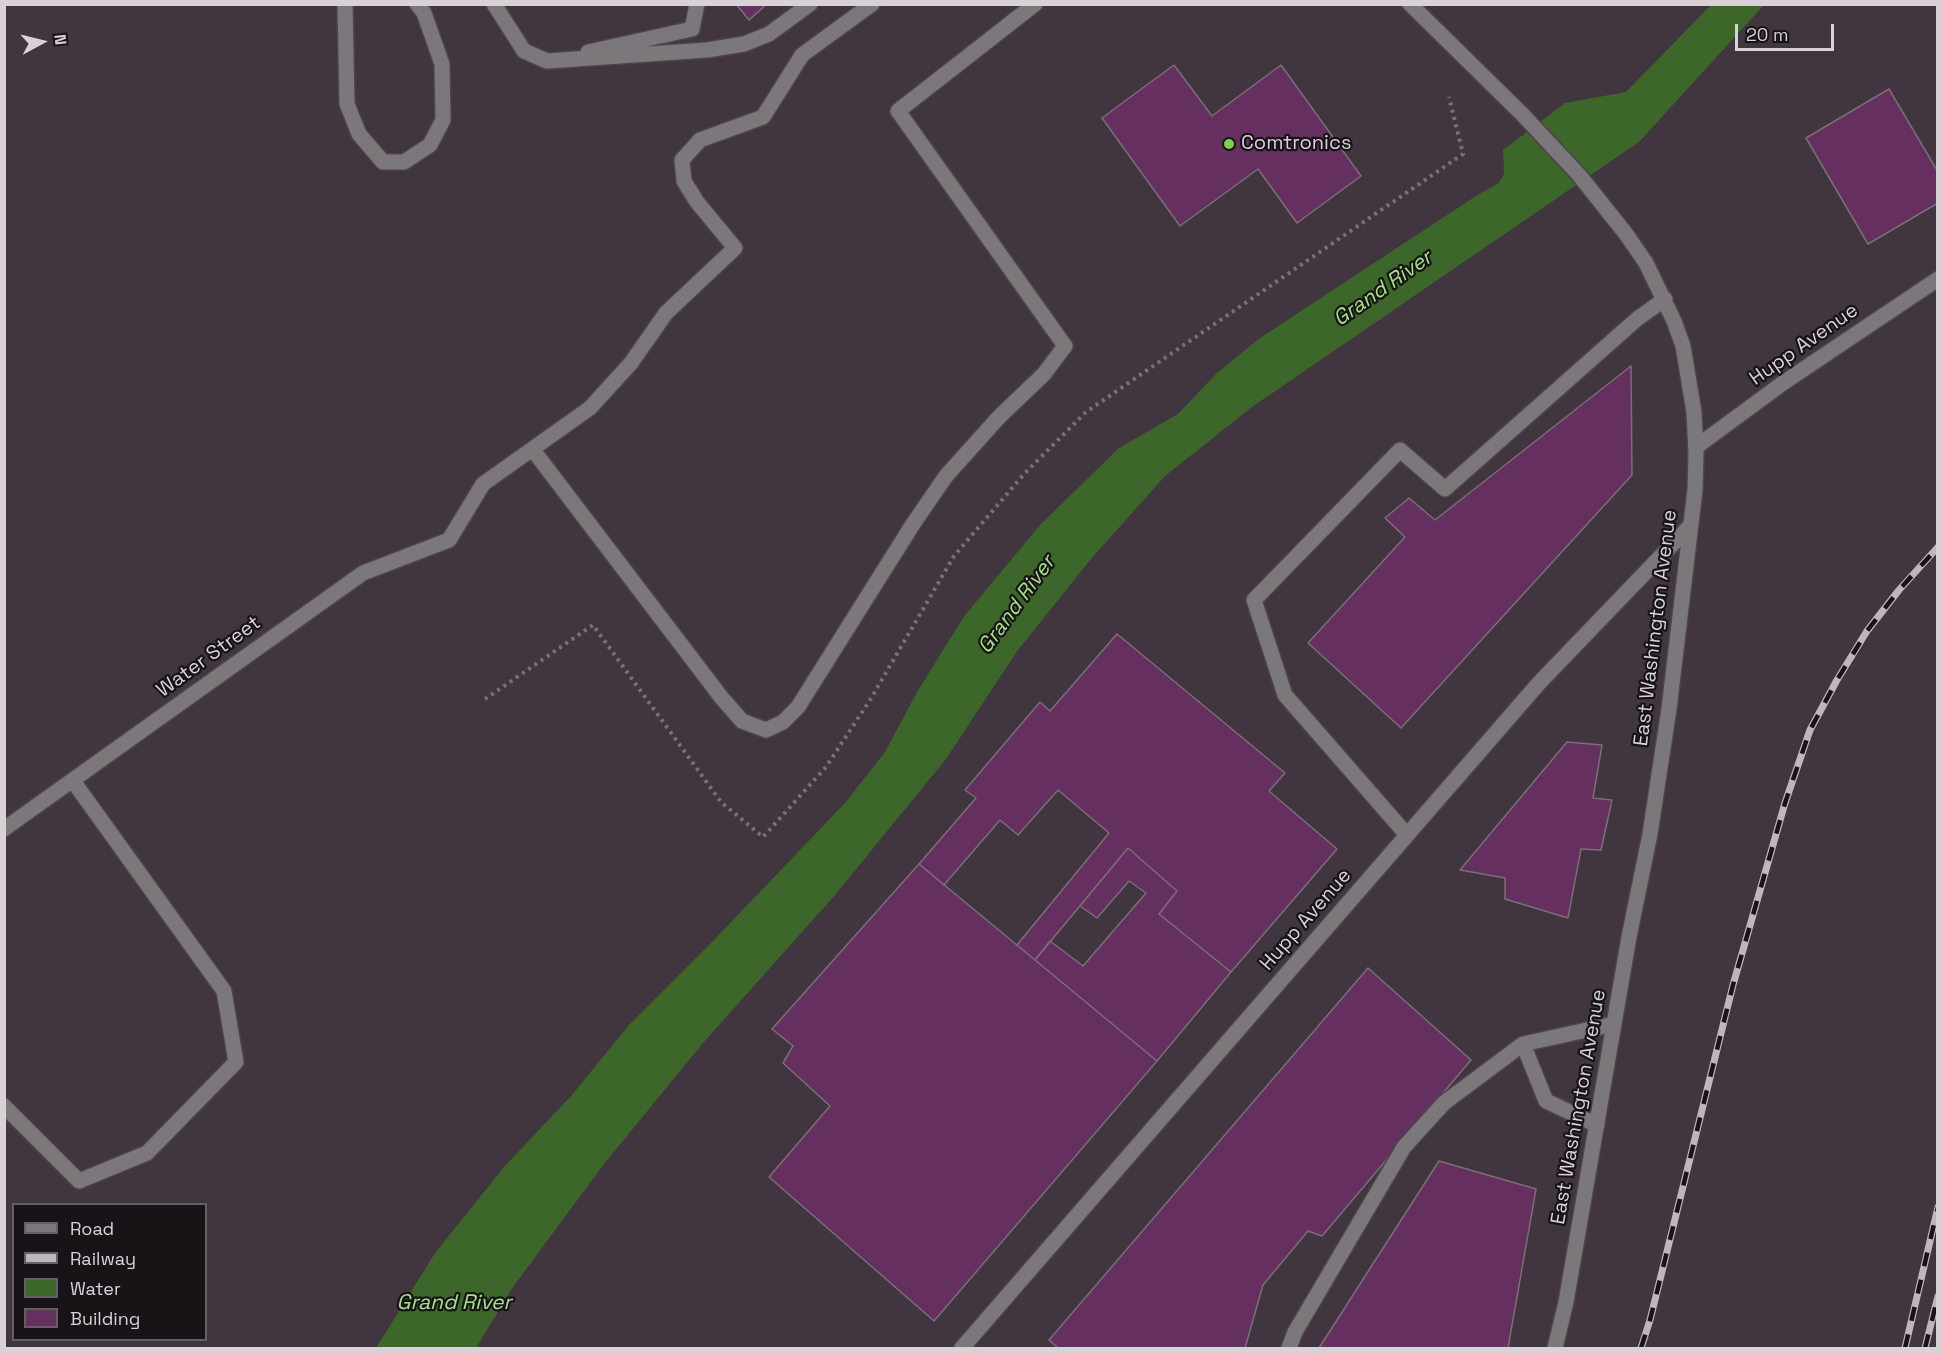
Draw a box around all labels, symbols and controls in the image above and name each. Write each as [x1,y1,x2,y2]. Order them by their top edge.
north arrow [12,12,72,72]
scale bar [1738,12,1837,50]
text: 20 m [1746,23,1789,46]
text: N [49,33,71,46]
place label: Comtronics [1241,132,1352,156]
marker: Comtronics [1222,137,1236,151]
water label: Grand River [1329,246,1437,332]
street label: Hupp Avenue [1745,299,1863,391]
street label: East Washington Avenue [1630,508,1682,748]
water label: Grand River [973,551,1061,659]
street label: Water Street [152,611,266,703]
street label: Hupp Avenue [1255,864,1357,976]
street label: East Washington Avenue [1547,988,1611,1226]
legend [12,1203,207,1341]
text: Road [70,1217,114,1240]
text: Railway [70,1247,136,1270]
text: Water [70,1277,121,1300]
water label: Grand River [397,1290,511,1316]
text: Building [70,1307,140,1330]

